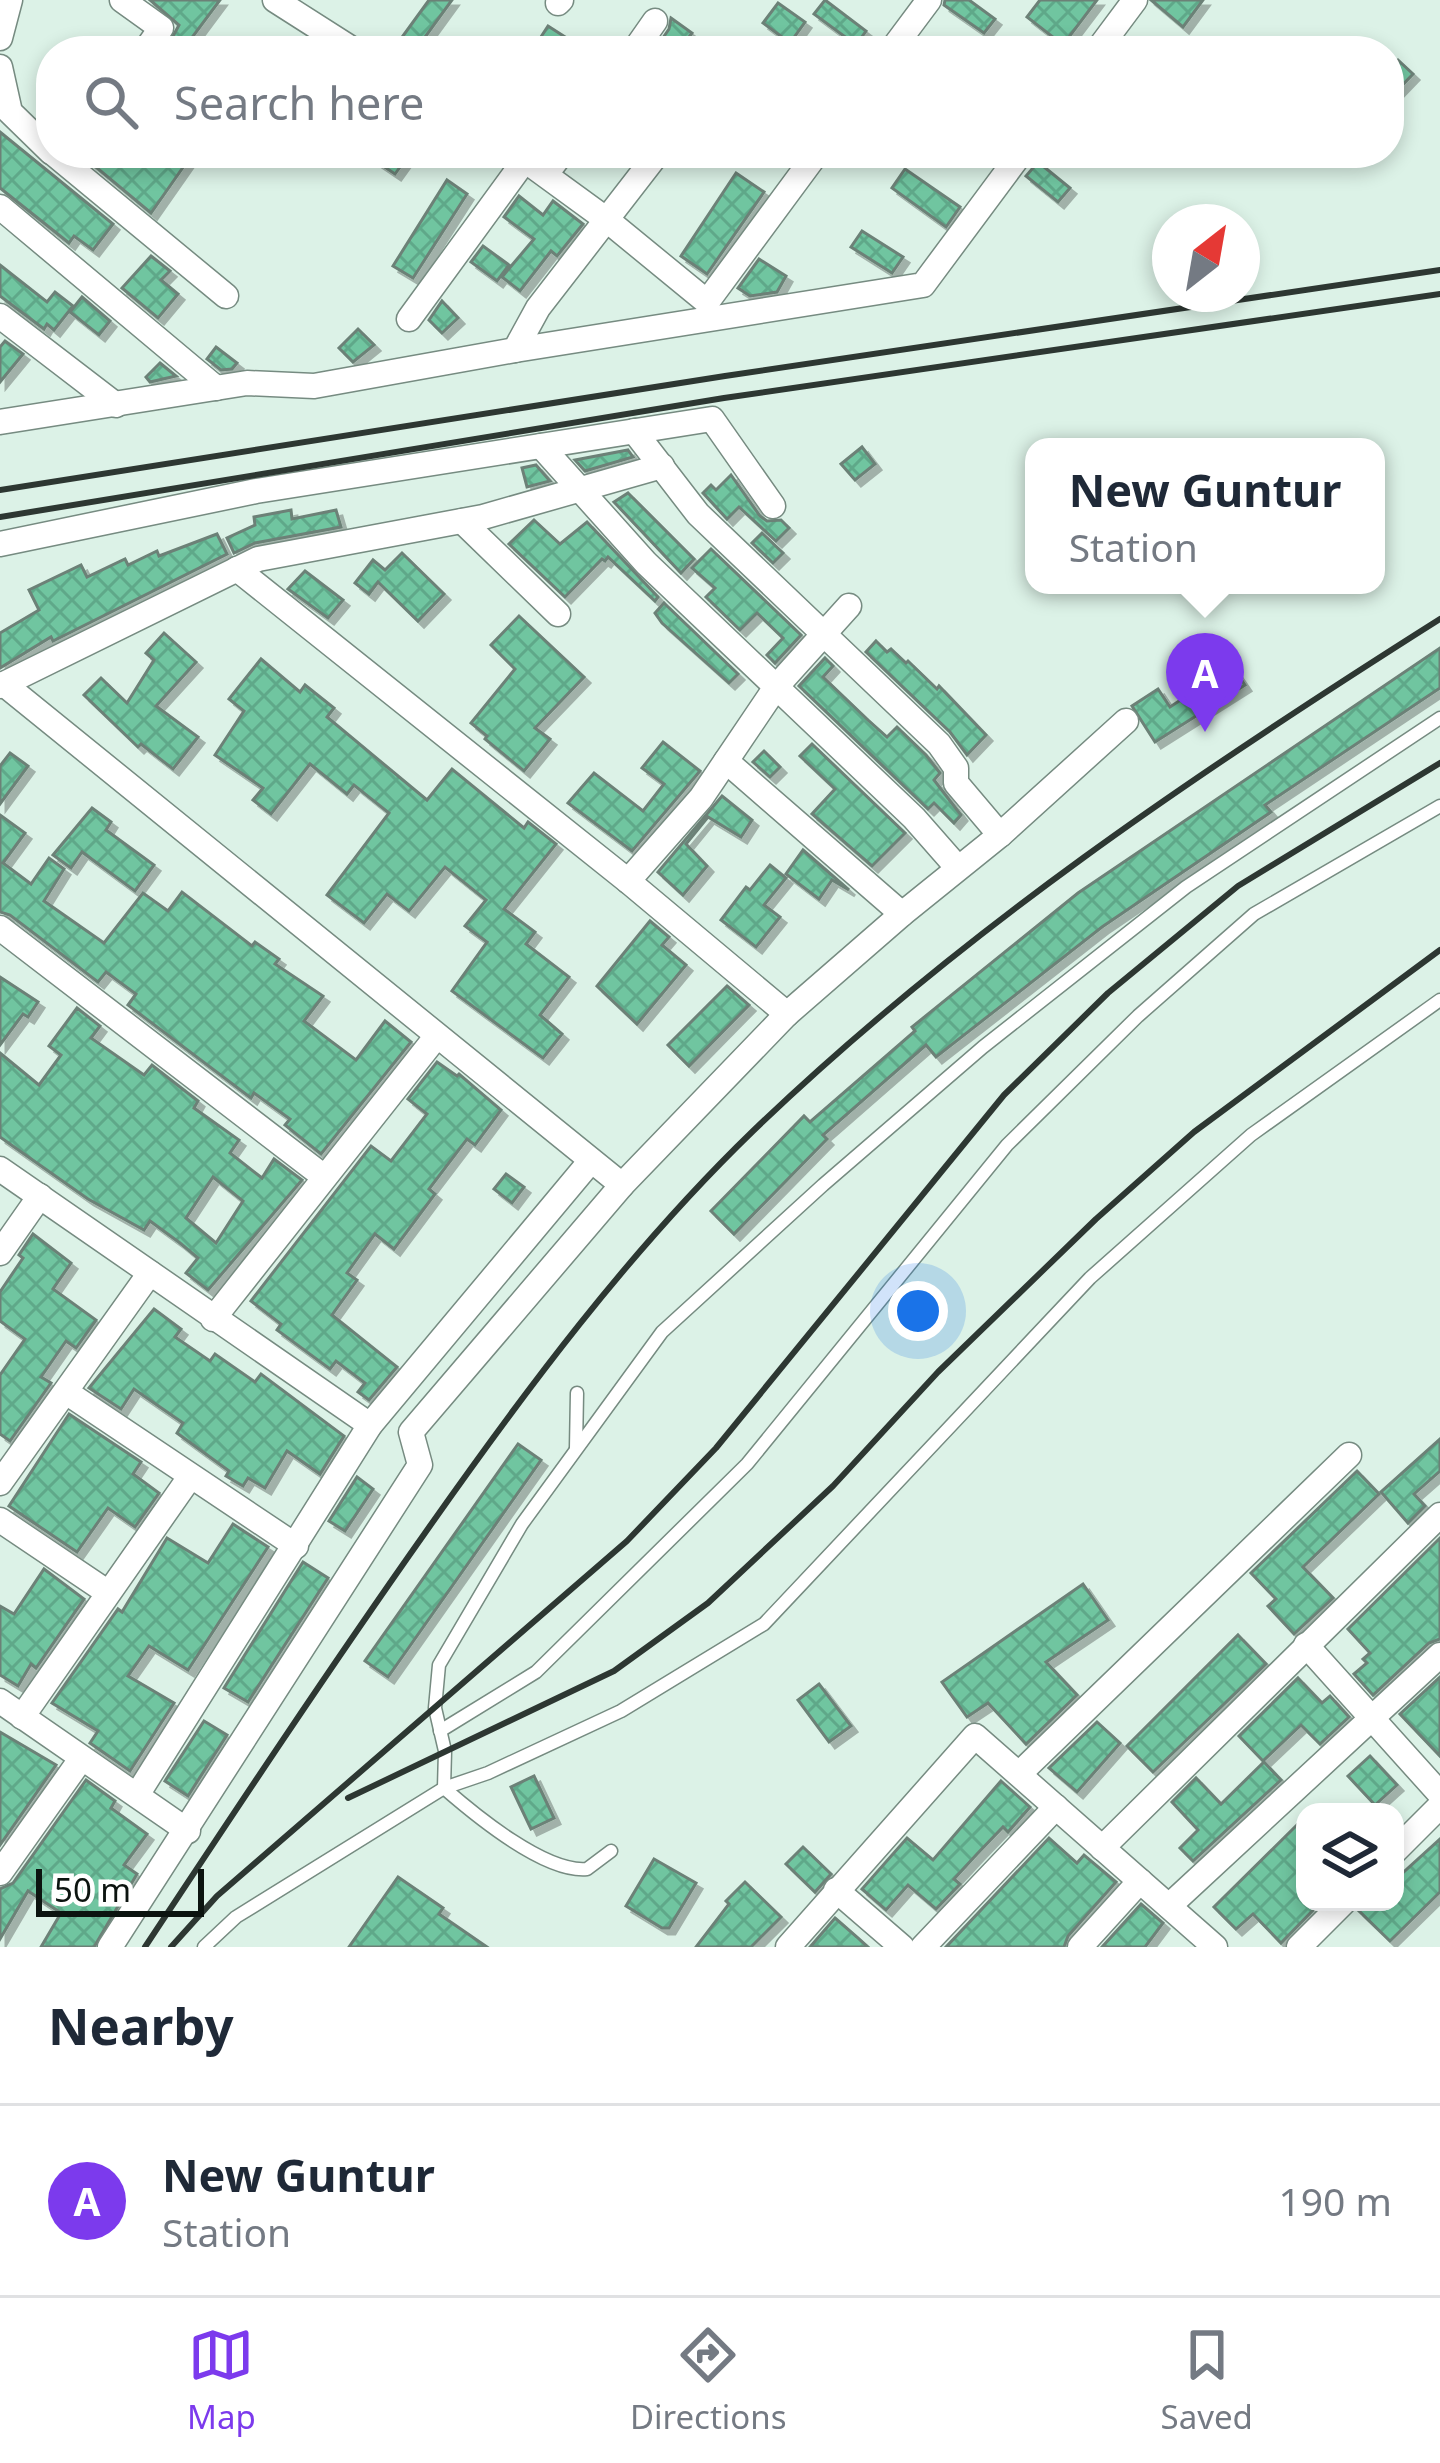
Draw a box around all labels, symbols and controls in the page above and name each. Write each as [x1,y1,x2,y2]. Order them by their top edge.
search box [36,36,1404,168]
icon: search [78,69,144,135]
text: Search here [174,72,424,133]
north arrow [1152,204,1260,312]
popup [1025,438,1385,594]
text: New Guntur [1069,459,1341,520]
text: Station [1069,520,1198,573]
pin: A [1166,633,1244,732]
your location [888,1281,948,1341]
map controls [1296,1803,1404,1911]
button: layers [1296,1803,1404,1911]
scale bar [36,1863,204,1916]
text: 50 m [54,1867,131,1912]
text: Nearby [48,1990,234,2060]
text: New Guntur [162,2144,435,2205]
text: A [74,2174,101,2227]
text: 190 m [1278,2174,1392,2227]
text: Station [162,2205,291,2258]
tab: Map [187,2322,256,2439]
tab: Directions [630,2322,787,2439]
tab: Saved [1161,2322,1253,2439]

